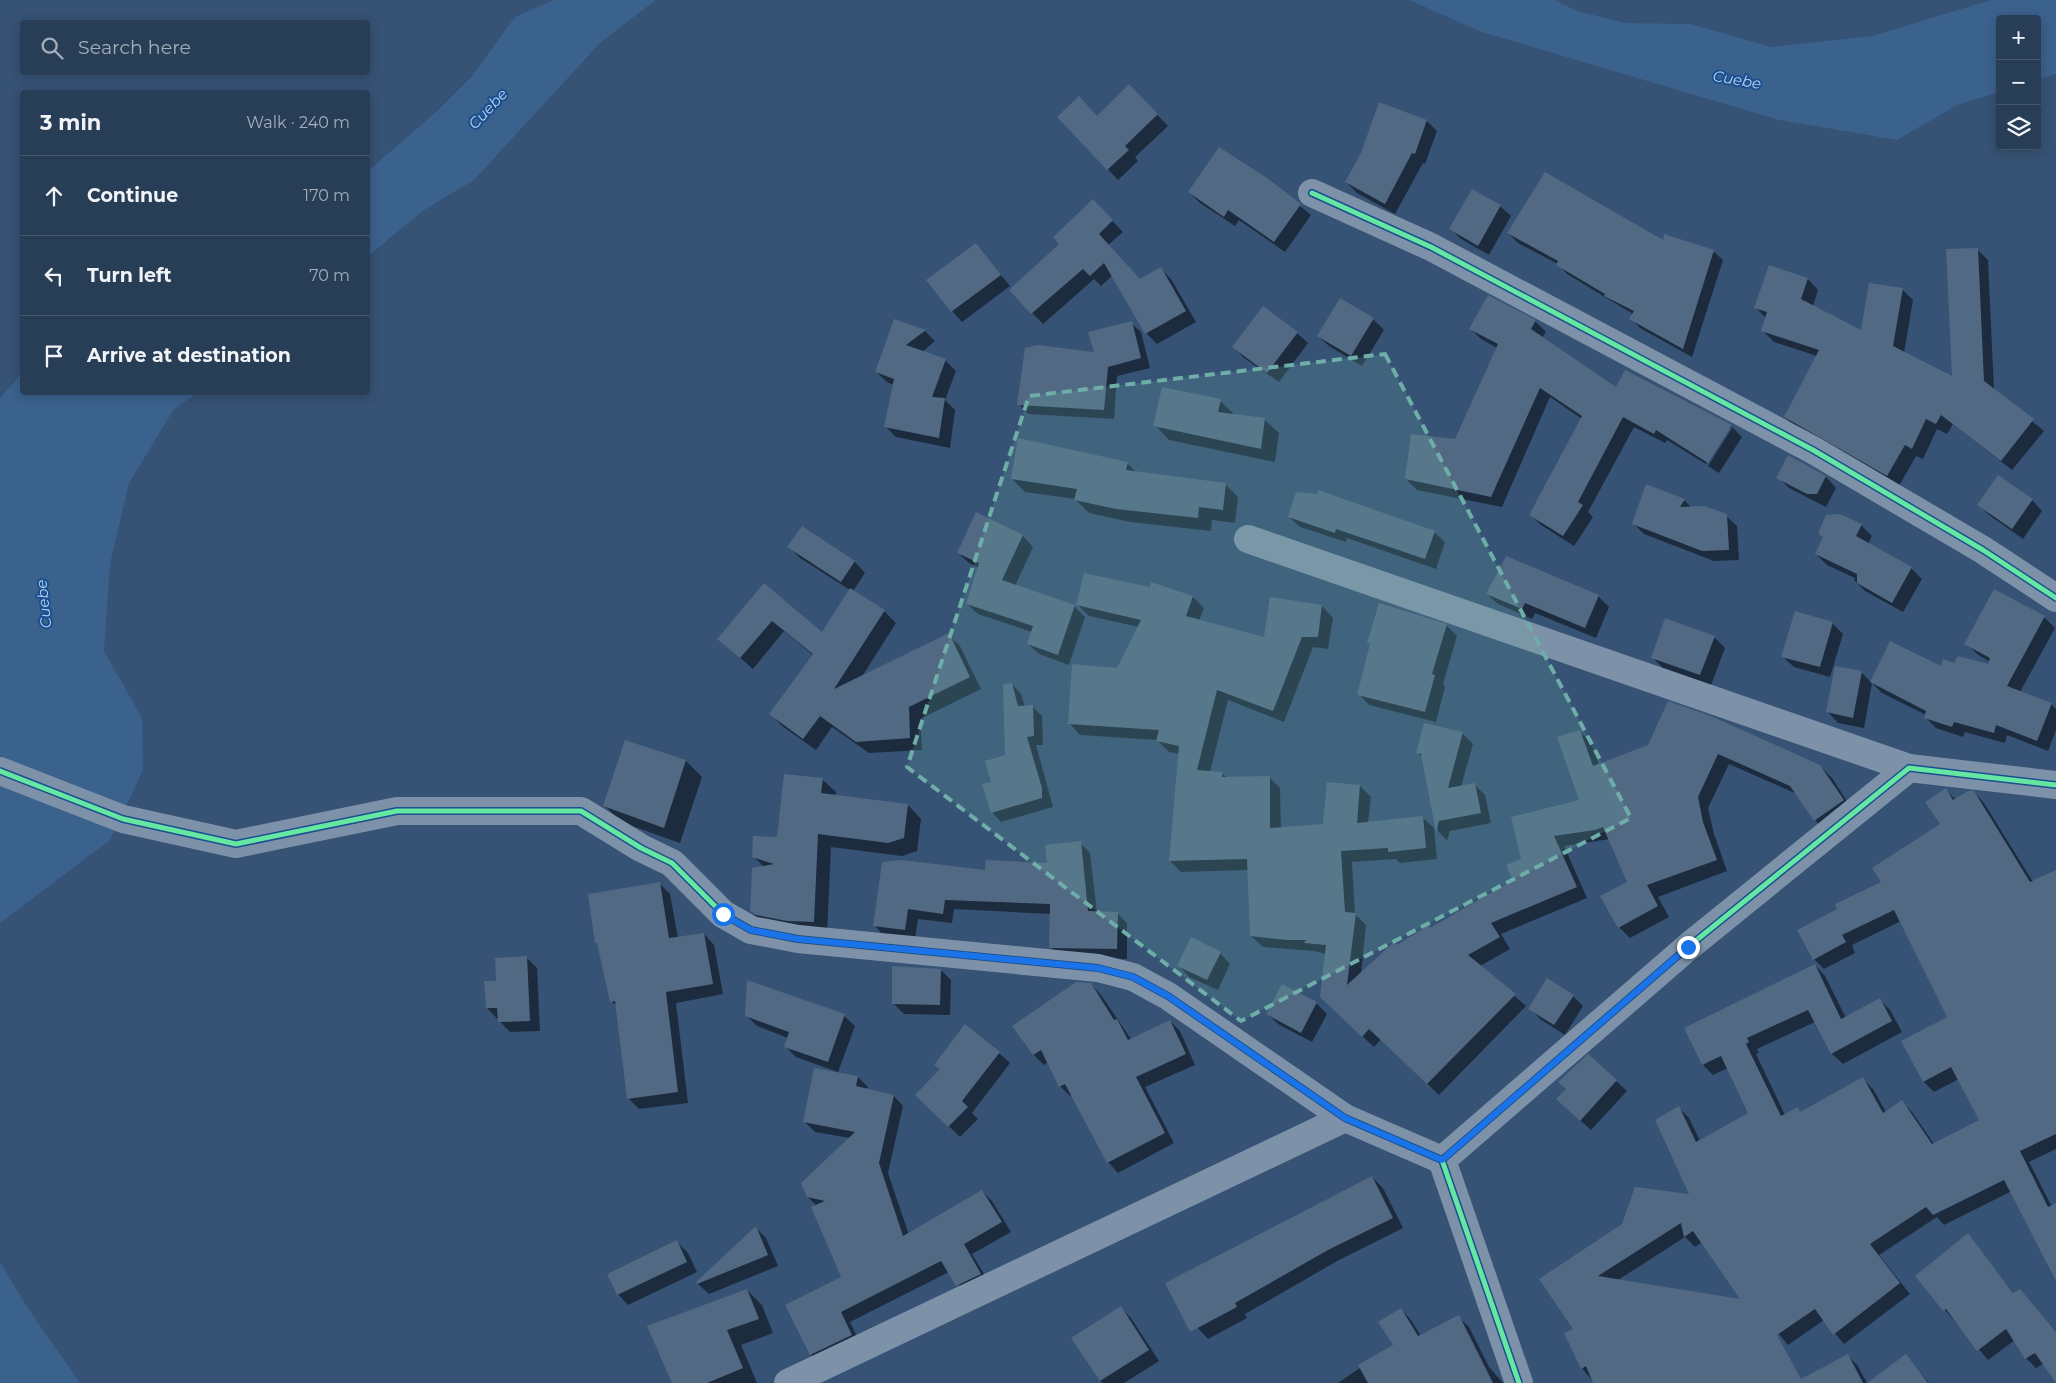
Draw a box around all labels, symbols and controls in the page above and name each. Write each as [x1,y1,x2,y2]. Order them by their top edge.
map controls [1996,15,2041,150]
button: + [1996,15,2041,60]
search box [20,20,370,75]
icon: search [38,34,66,62]
text: Search here [78,36,191,59]
button: − [1996,60,2041,105]
water label: Cuebe [1711,66,1763,93]
water label: Cuebe [464,84,511,133]
button: layers [1996,105,2041,150]
text: 3 min [40,110,101,135]
text: Walk · 240 m [246,113,350,132]
icon: ahead [40,182,68,210]
text: Continue [87,184,178,207]
text: 170 m [303,186,350,205]
icon: left [40,262,68,290]
text: Turn left [87,264,172,287]
text: 70 m [309,266,350,285]
icon: arrive [40,342,68,370]
text: Arrive at destination [87,344,291,367]
water label: Cuebe [31,579,56,629]
route start [712,903,735,926]
route end [1677,936,1700,959]

